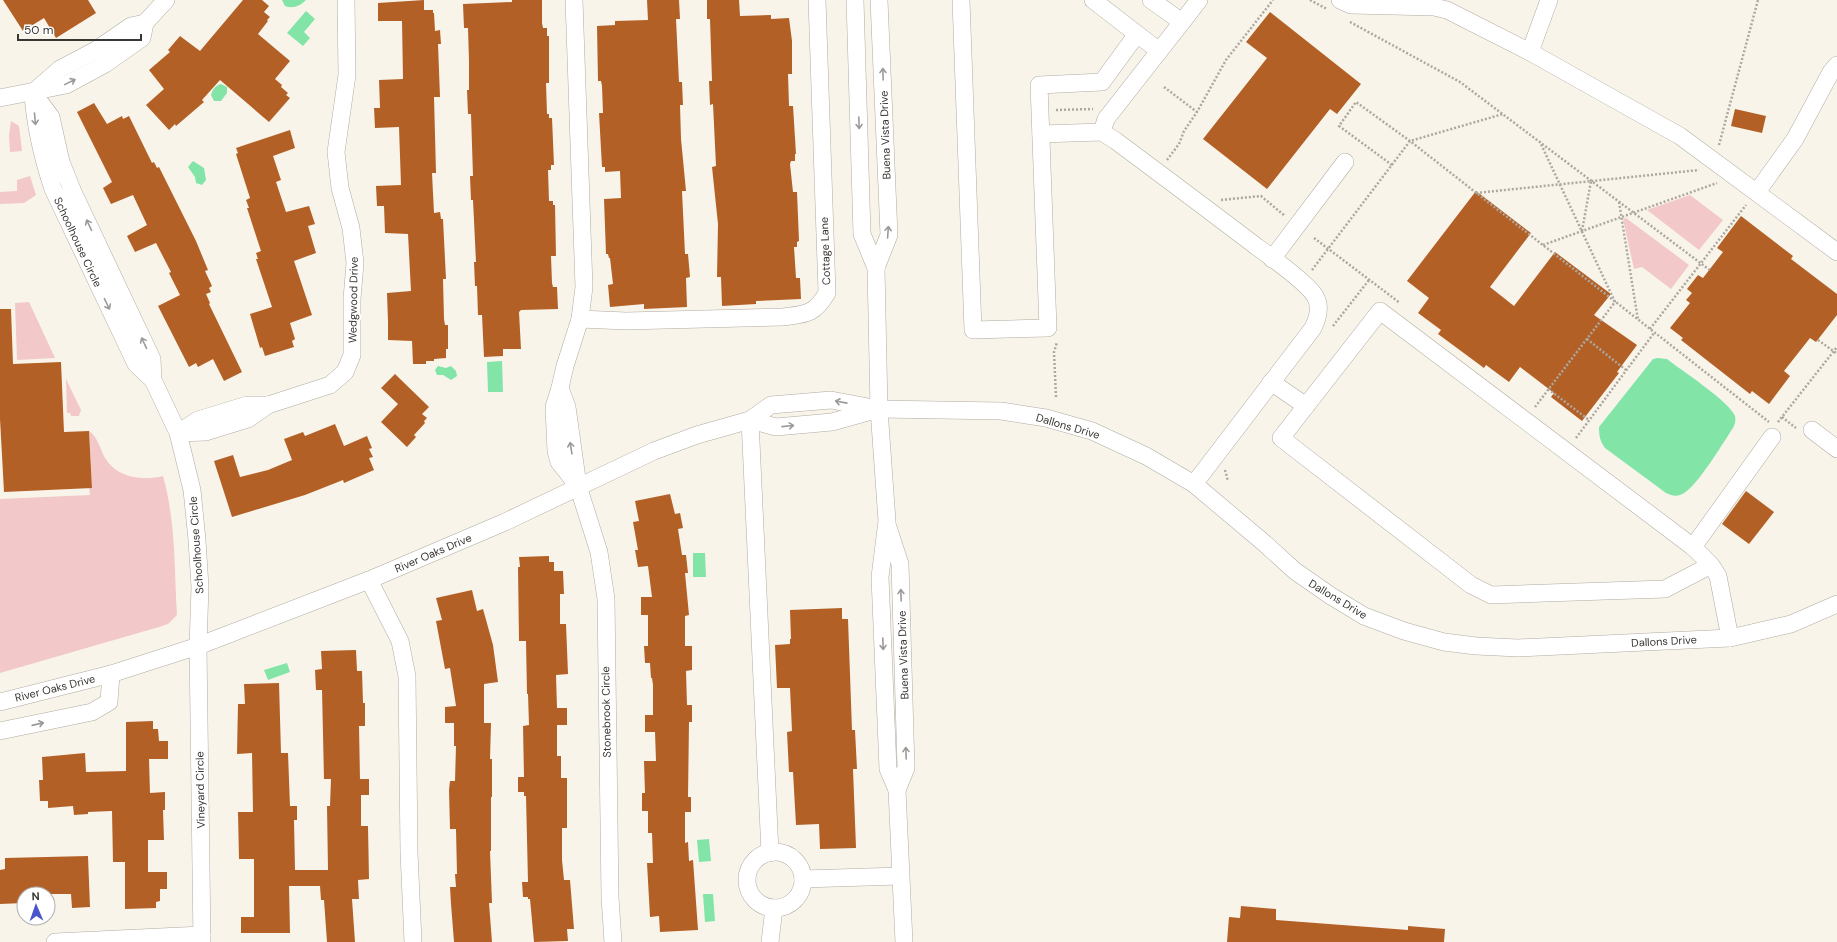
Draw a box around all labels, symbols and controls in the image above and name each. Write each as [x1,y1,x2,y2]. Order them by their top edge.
scale bar [18,16,141,42]
text: 50 m [24,22,53,38]
one-way arrow [879,68,886,81]
one-way arrow [64,78,76,85]
street label: Buena Vista Drive [876,90,894,180]
one-way arrow [31,112,39,125]
one-way arrow [855,116,862,129]
street label: Schoolhouse Circle [51,195,105,289]
street label: Cottage Lane [817,217,833,285]
one-way arrow [85,219,92,231]
one-way arrow [885,226,892,239]
street label: Wedgwood Drive [345,257,361,343]
one-way arrow [104,298,111,310]
one-way arrow [140,337,147,349]
one-way arrow [835,397,848,405]
street label: Dallons Drive [1034,410,1102,442]
one-way arrow [781,422,794,429]
one-way arrow [567,442,575,455]
street label: Schoolhouse Circle [186,496,206,594]
street label: River Oaks Drive [392,531,474,575]
street label: Dallons Drive [1306,576,1370,622]
one-way arrow [897,589,905,602]
street label: Buena Vista Drive [894,610,912,700]
street label: Dallons Drive [1631,632,1697,650]
one-way arrow [879,637,886,650]
street label: Stonebrook Circle [598,666,614,758]
street label: River Oaks Drive [13,671,97,705]
one-way arrow [31,720,44,728]
one-way arrow [902,747,909,760]
street label: Vineyard Circle [192,751,208,829]
north arrow [16,886,56,926]
text: N [31,889,40,903]

